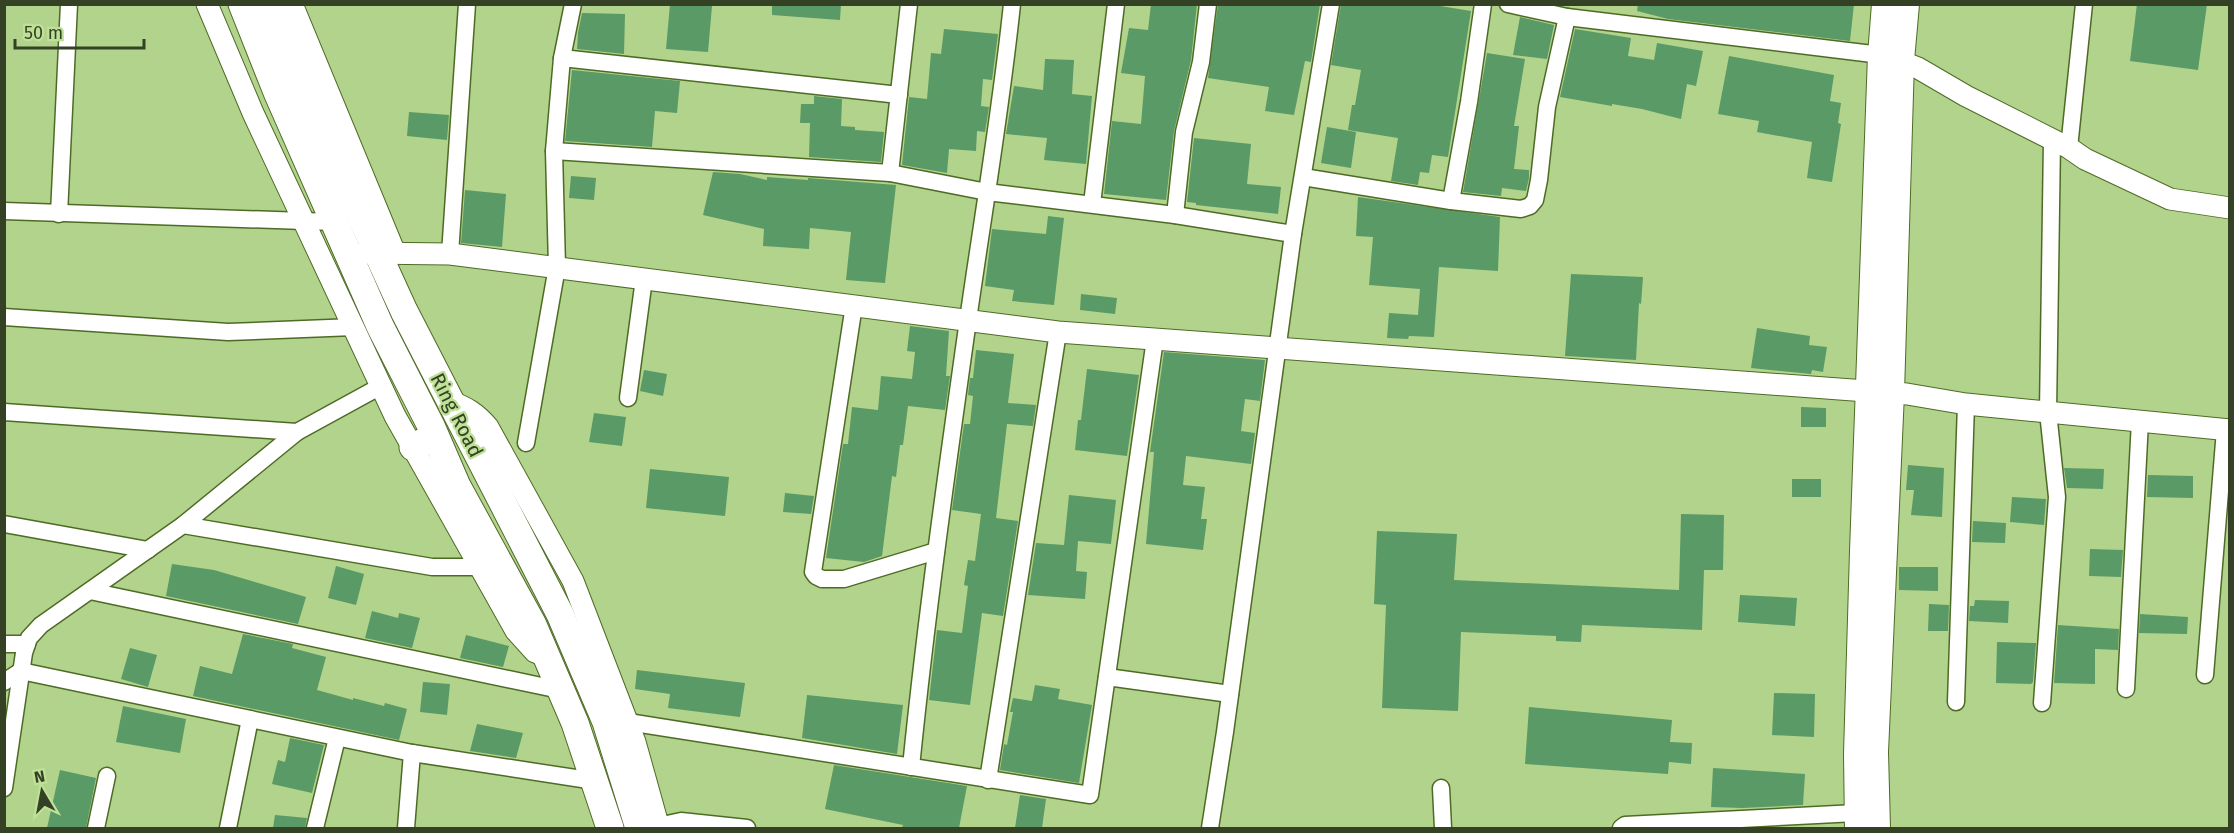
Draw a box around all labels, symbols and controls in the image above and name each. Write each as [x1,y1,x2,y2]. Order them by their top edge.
scale bar [15,12,144,50]
text: 50 m [24,22,63,44]
street label: Ring Road [426,369,488,461]
north arrow [12,761,72,821]
text: N [33,766,46,787]

